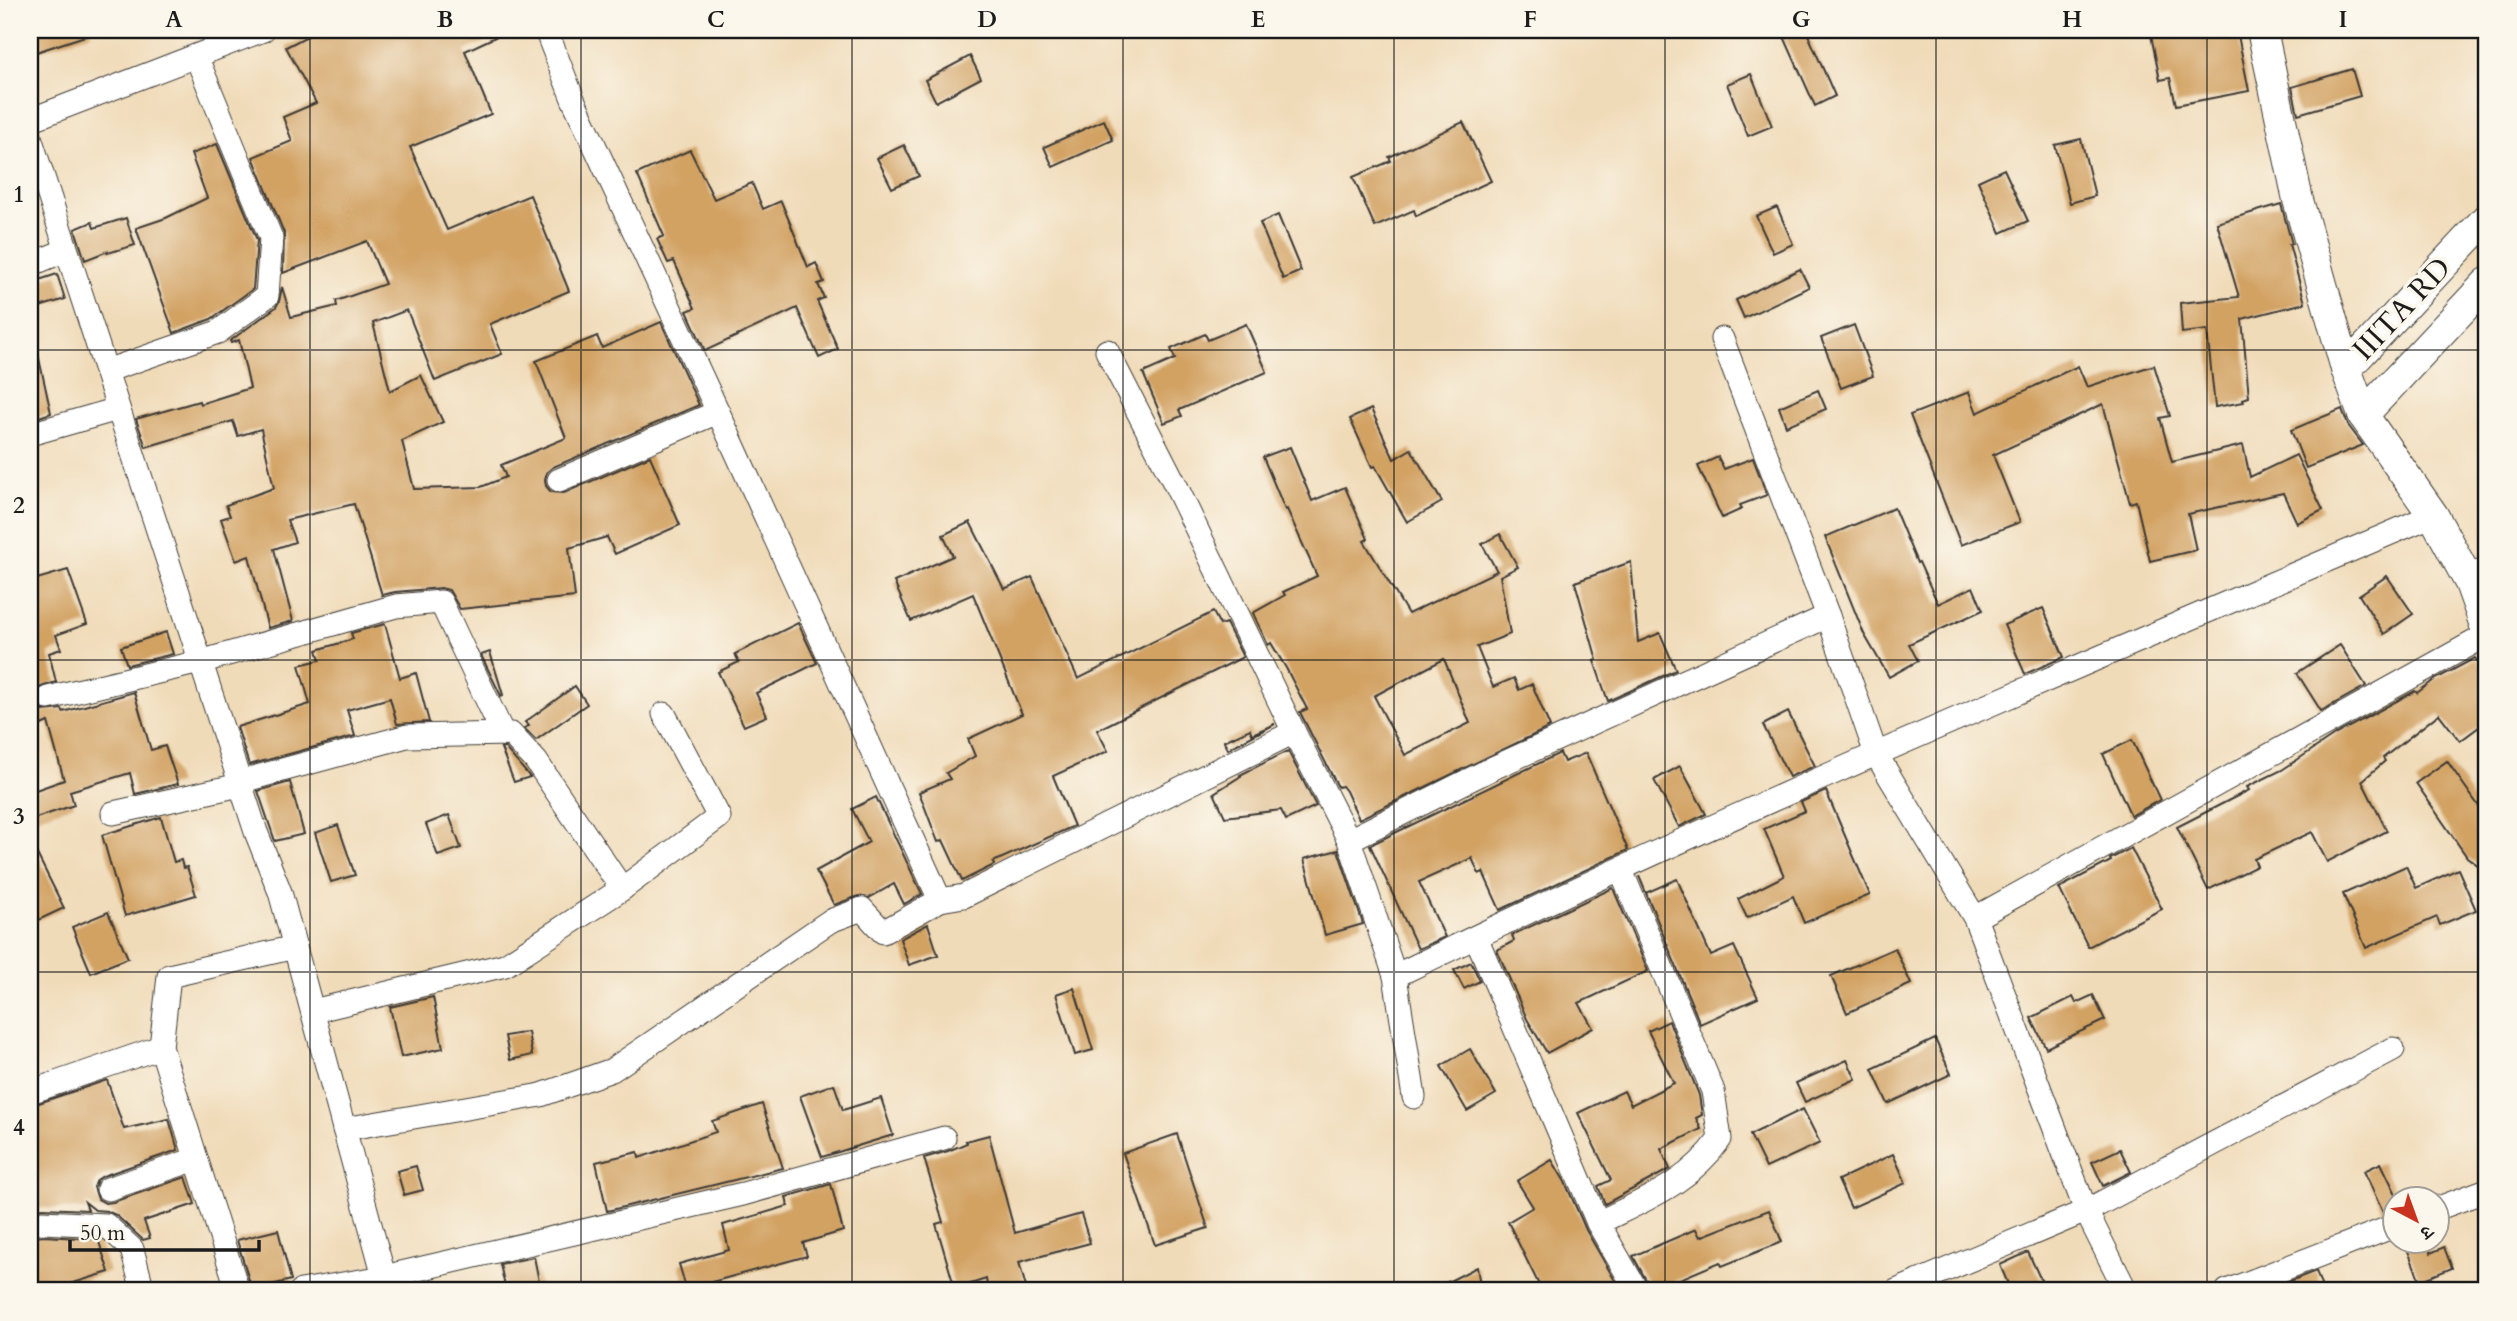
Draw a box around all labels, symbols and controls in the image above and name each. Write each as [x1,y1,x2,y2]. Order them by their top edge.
text: A [165,4,183,35]
text: B [437,4,453,35]
text: C [707,4,725,35]
text: D [977,4,997,35]
text: E [1251,4,1265,35]
text: F [1523,4,1537,35]
text: G [1792,4,1811,35]
text: H [2062,4,2082,35]
text: I [2339,4,2347,35]
text: 1 [13,179,25,210]
street label: IIITA RD [2344,248,2460,370]
text: 2 [13,490,25,521]
text: 3 [13,801,25,832]
text: 4 [13,1112,25,1143]
north arrow [2380,1184,2450,1254]
scale bar [70,1209,259,1253]
text: उ [2413,1218,2440,1246]
text: 50 m [80,1219,125,1248]

